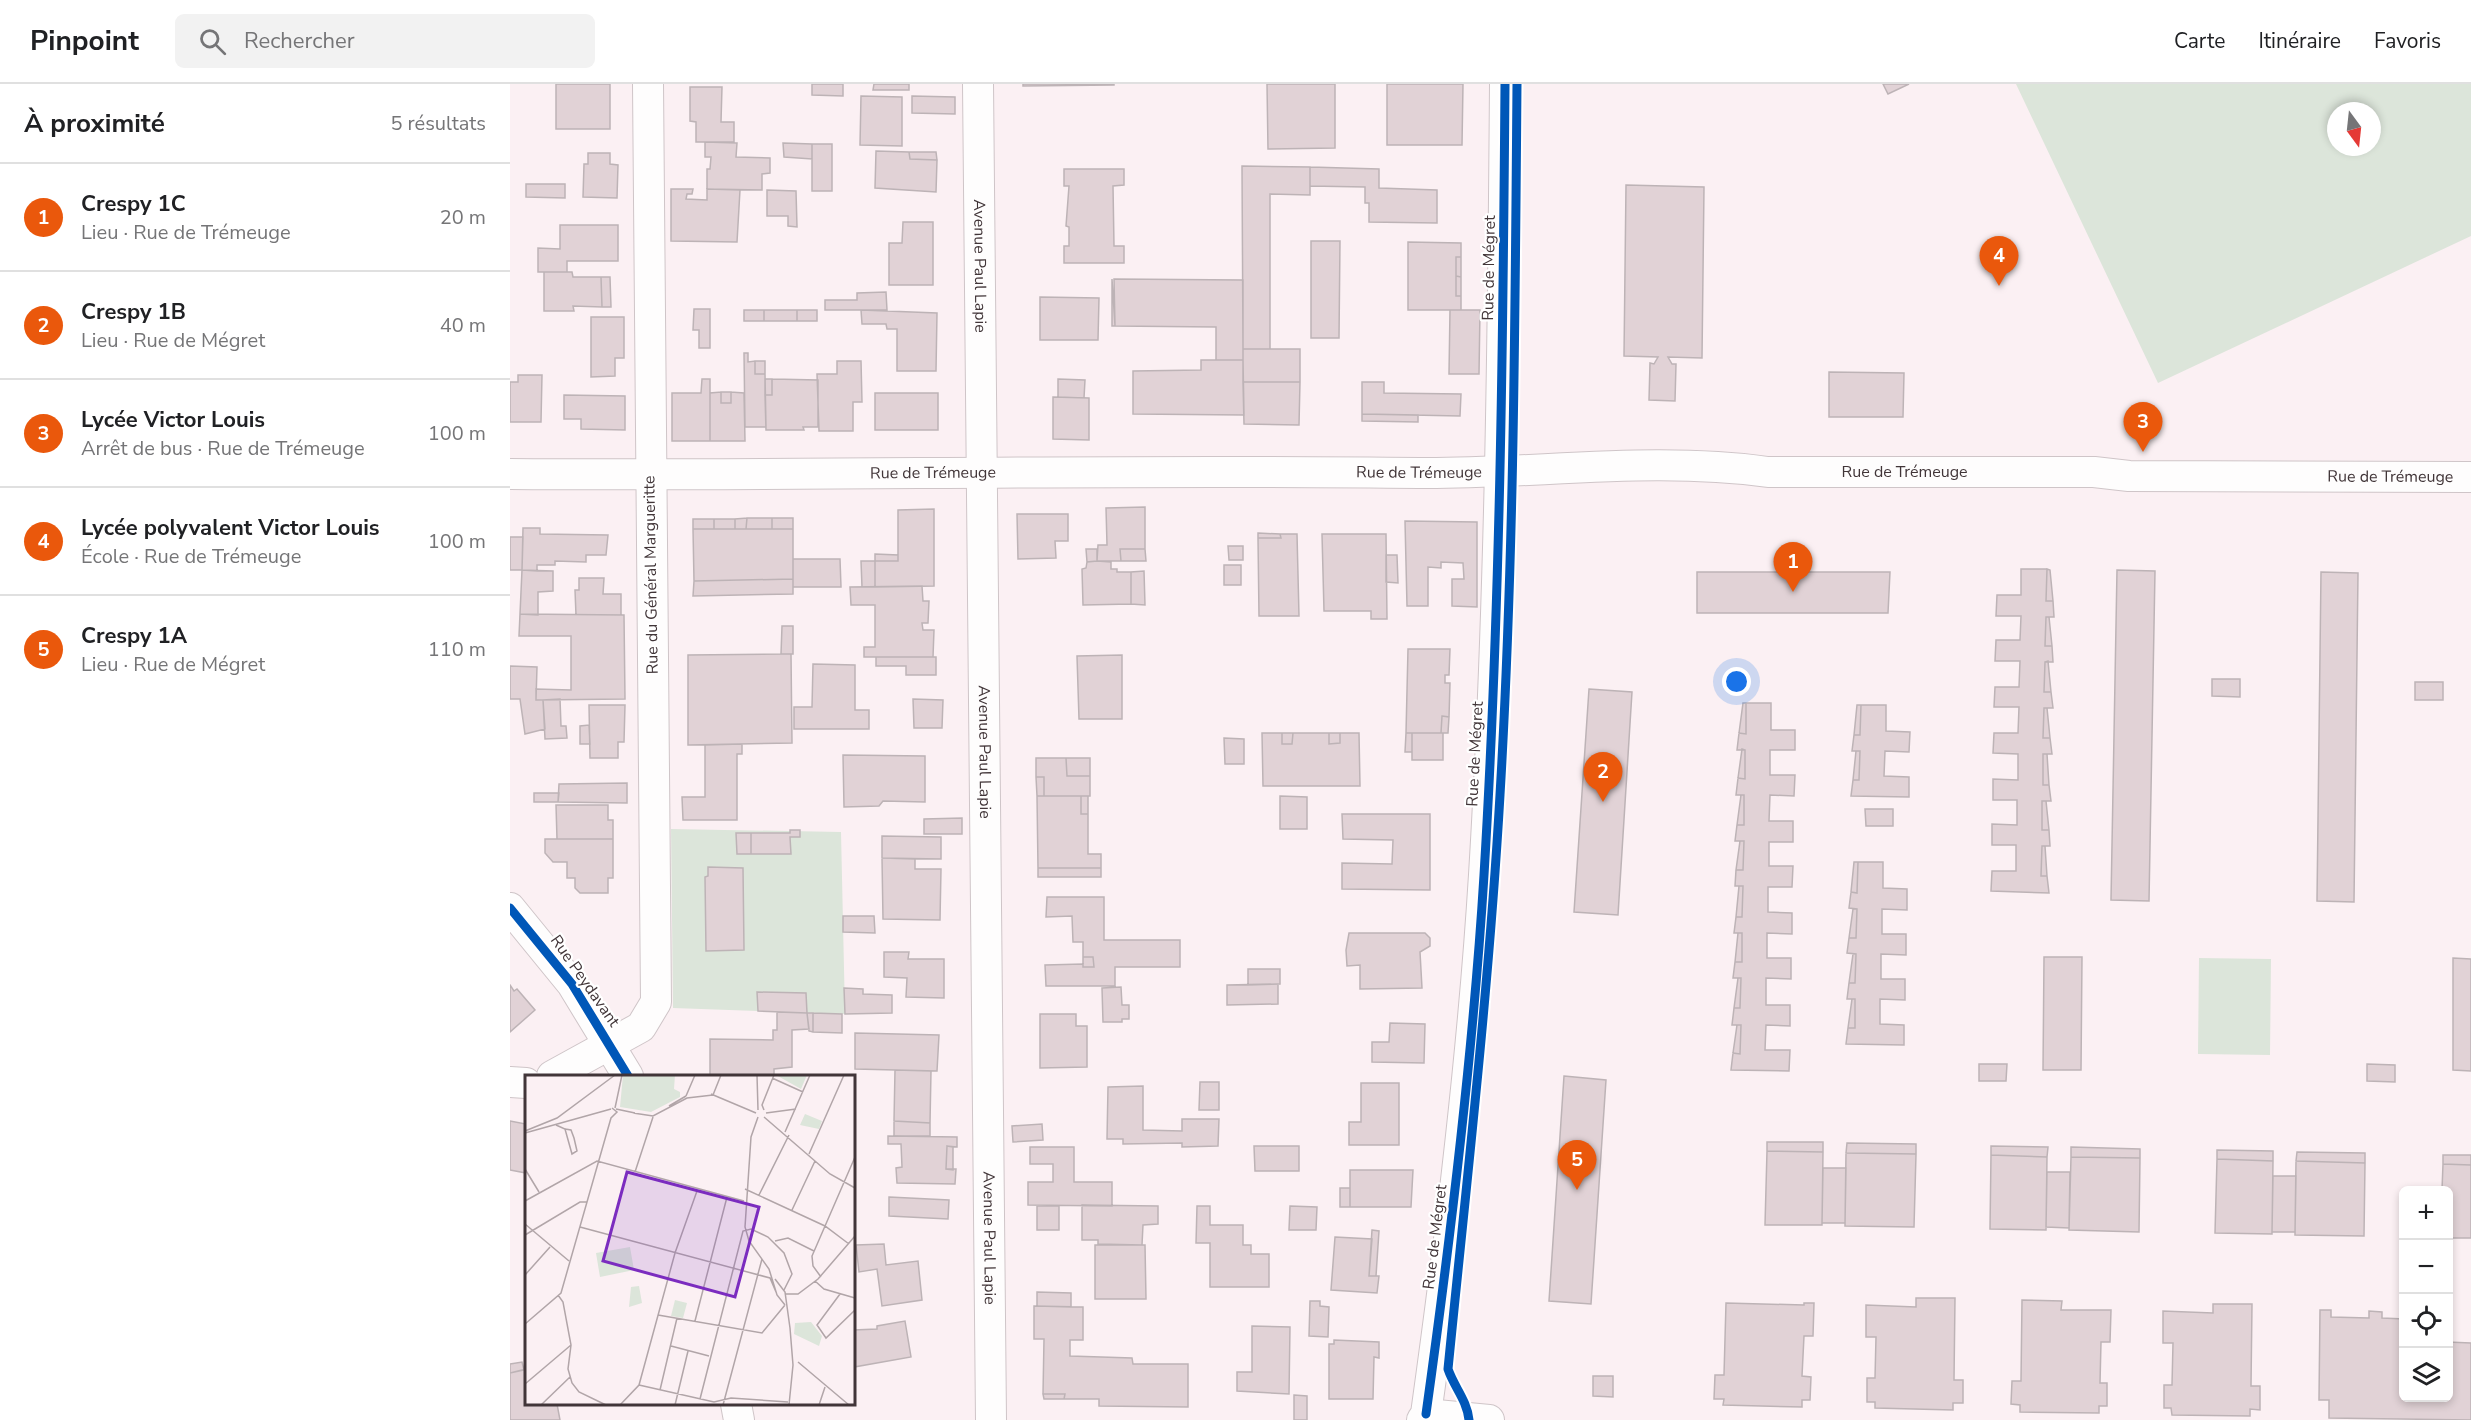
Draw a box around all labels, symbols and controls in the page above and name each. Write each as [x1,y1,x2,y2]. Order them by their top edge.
search box [175,14,595,68]
text: Pinpoint [30,22,139,60]
icon: search [196,25,229,58]
text: Rechercher [244,26,355,56]
text: Carte [2174,27,2225,55]
text: Itinéraire [2258,27,2341,55]
text: Favoris [2374,27,2441,55]
north arrow [2327,102,2381,156]
text: À proximité [24,106,165,141]
text: 5 résultats [390,110,486,137]
text: Crespy 1C [81,189,186,219]
street label: Avenue Paul Lapie [968,199,991,333]
text: 1 [38,204,50,231]
text: 20 m [440,204,486,231]
street label: Rue de Mégret [1477,215,1501,321]
text: Lieu · Rue de Trémeuge [81,219,291,246]
pin: 4 [1980,236,2018,286]
text: Crespy 1B [81,297,186,327]
text: 2 [38,312,50,339]
text: 40 m [440,312,486,339]
text: Lieu · Rue de Mégret [81,327,265,354]
pin: 3 [2124,402,2162,452]
text: Lycée Victor Louis [81,405,265,435]
text: 3 [38,420,50,447]
text: 100 m [428,420,486,447]
text: Arrêt de bus · Rue de Trémeuge [81,435,365,462]
street label: Rue de Trémeuge [1356,461,1482,484]
street label: Rue de Trémeuge [1842,461,1968,483]
street label: Rue de Trémeuge [870,462,996,484]
street label: Rue de Trémeuge [2327,466,2453,488]
street label: Rue du Général Margueritte [638,475,664,675]
text: Lycée polyvalent Victor Louis [81,513,380,543]
text: 4 [38,528,50,555]
text: 100 m [428,528,486,555]
pin: 1 [1774,542,1812,592]
text: École · Rue de Trémeuge [81,543,301,570]
text: Crespy 1A [81,621,187,651]
text: 5 [38,636,50,663]
text: 110 m [428,636,486,663]
text: Lieu · Rue de Mégret [81,651,265,678]
your location [1722,667,1751,696]
street label: Avenue Paul Lapie [973,685,996,819]
street label: Rue de Mégret [1461,700,1489,807]
pin: 2 [1584,752,1622,802]
street label: Rue Peydavant [545,931,625,1032]
inset map [525,1075,855,1405]
pin: 5 [1558,1140,1596,1190]
street label: Avenue Paul Lapie [978,1171,1001,1305]
street label: Rue de Mégret [1418,1183,1452,1291]
map controls [2399,1186,2453,1402]
button: + [2399,1186,2453,1240]
button: − [2399,1240,2453,1294]
button: locate [2399,1294,2453,1348]
button: layers [2399,1348,2453,1402]

